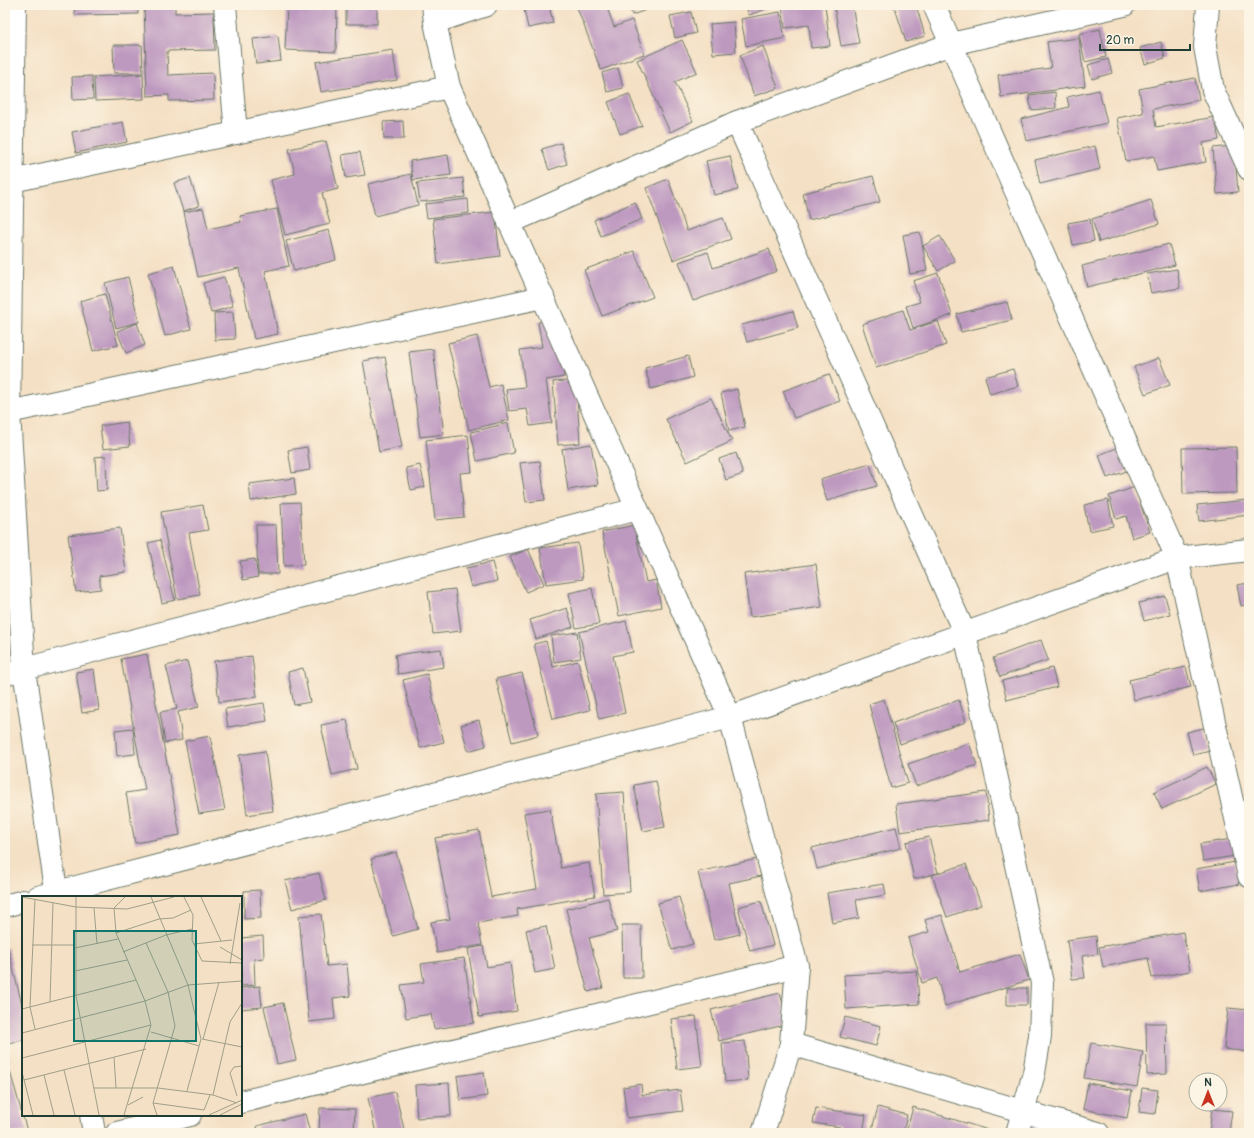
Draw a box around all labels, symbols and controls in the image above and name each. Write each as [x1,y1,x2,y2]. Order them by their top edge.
scale bar [1100,26,1190,52]
text: 20 m [1106,33,1135,48]
inset map [22,896,242,1116]
north arrow [1188,1072,1228,1112]
text: N [1204,1076,1212,1089]

